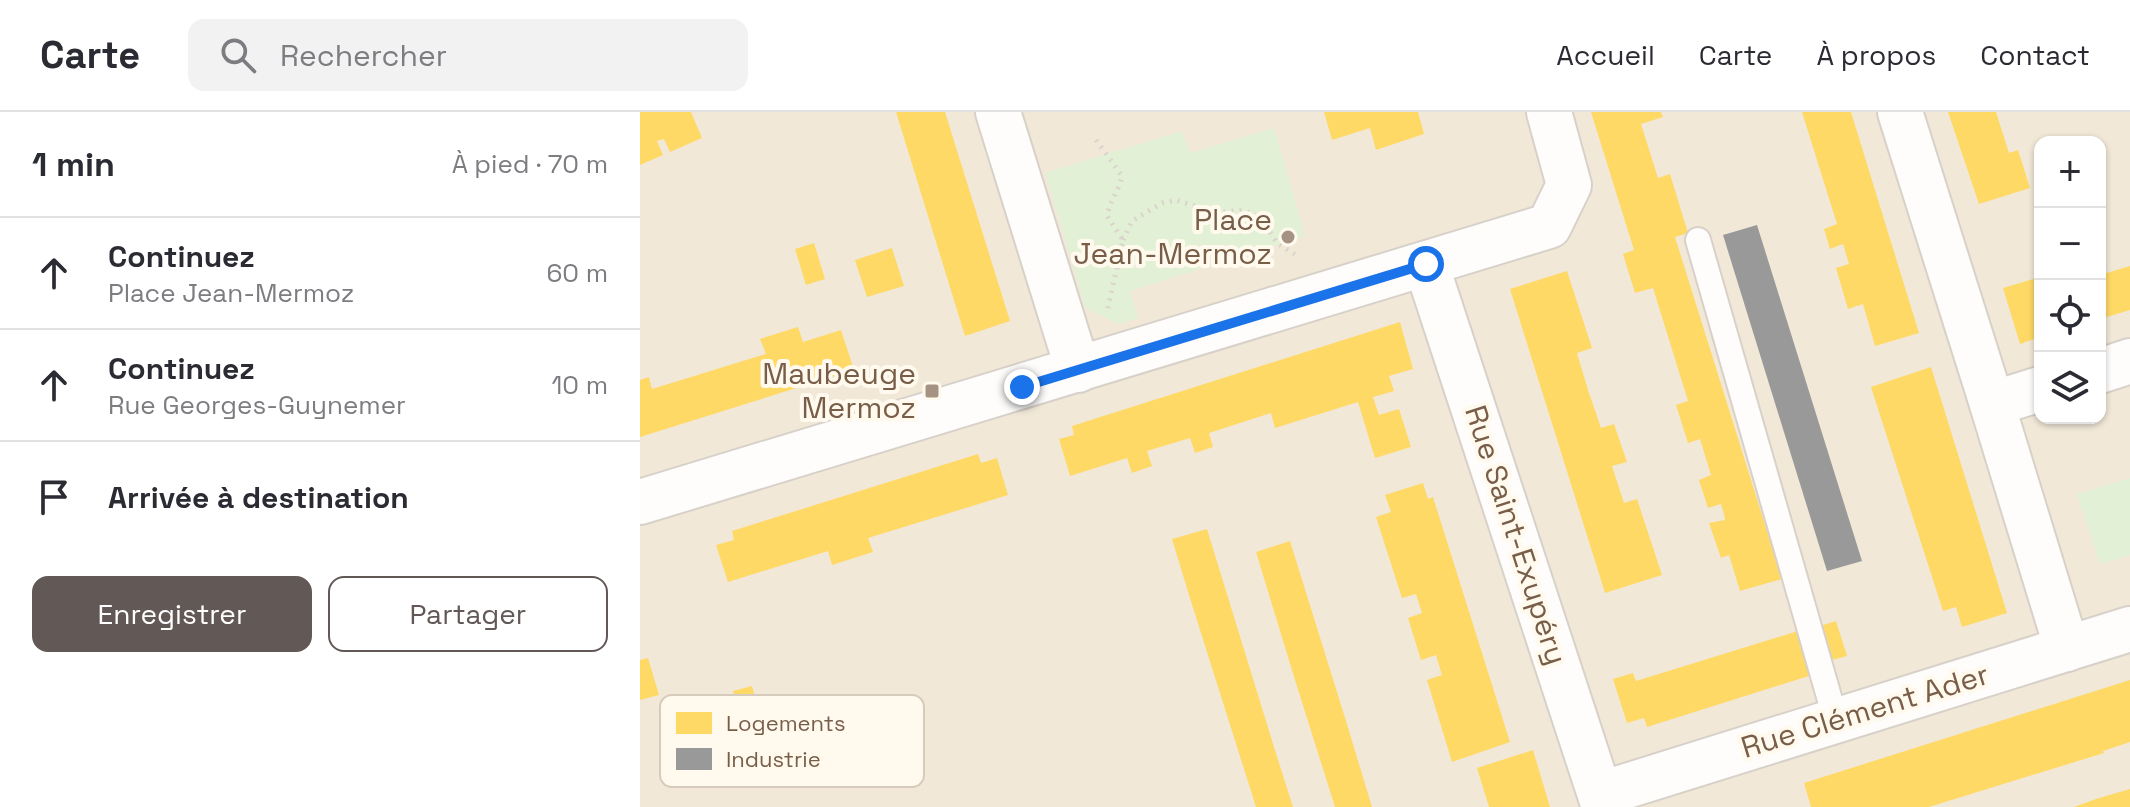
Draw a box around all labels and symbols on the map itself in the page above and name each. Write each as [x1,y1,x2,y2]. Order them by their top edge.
place label: Place Jean-Mermoz [1073,200,1272,273]
marker: Place Jean-Mermoz [1279,228,1297,246]
route start [1408,246,1444,282]
place label: Maubeuge Mermoz [762,354,916,427]
route end [1004,369,1040,405]
marker: Maubeuge Mermoz [923,382,941,400]
street label: Rue Saint-Exupéry [1456,400,1577,669]
street label: Rue Clément Ader [1736,654,1993,767]
legend [660,695,924,787]
text: Logements [726,709,846,737]
text: Industrie [726,745,821,773]

